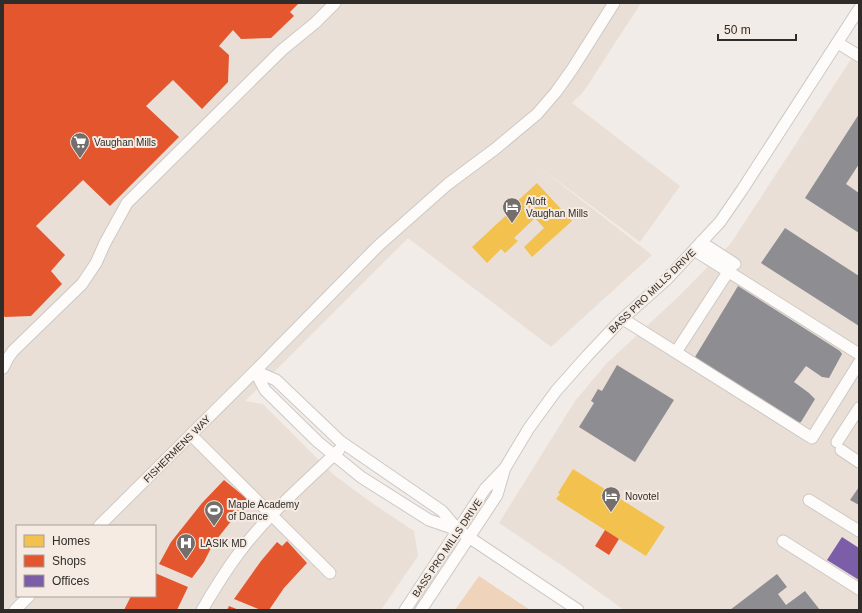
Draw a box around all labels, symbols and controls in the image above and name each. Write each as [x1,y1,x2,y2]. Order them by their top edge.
scale bar [718,16,796,42]
text: 50 m [724,23,751,37]
supermarket icon: Vaughan Mills [69,131,91,159]
place label: Vaughan Mills [94,137,156,148]
hotel icon: Aloft Vaughan Mills [501,196,523,224]
place label: Aloft Vaughan Mills [526,196,588,219]
street label: BASS PRO MILLS DRIVE [606,246,698,335]
street label: FISHERMENS WAY [141,413,213,485]
hotel icon: Novotel [600,485,622,513]
place label: Novotel [625,491,659,502]
street label: BASS PRO MILLS DRIVE [410,497,484,599]
sports icon: Maple Academy of Dance [203,499,225,527]
place label: Maple Academy of Dance [228,499,299,522]
legend [16,525,156,597]
hospital icon: LASIK MD [175,532,197,560]
text: Homes [52,534,90,548]
place label: LASIK MD [200,538,247,549]
text: Shops [52,554,86,568]
text: Offices [52,574,89,588]

